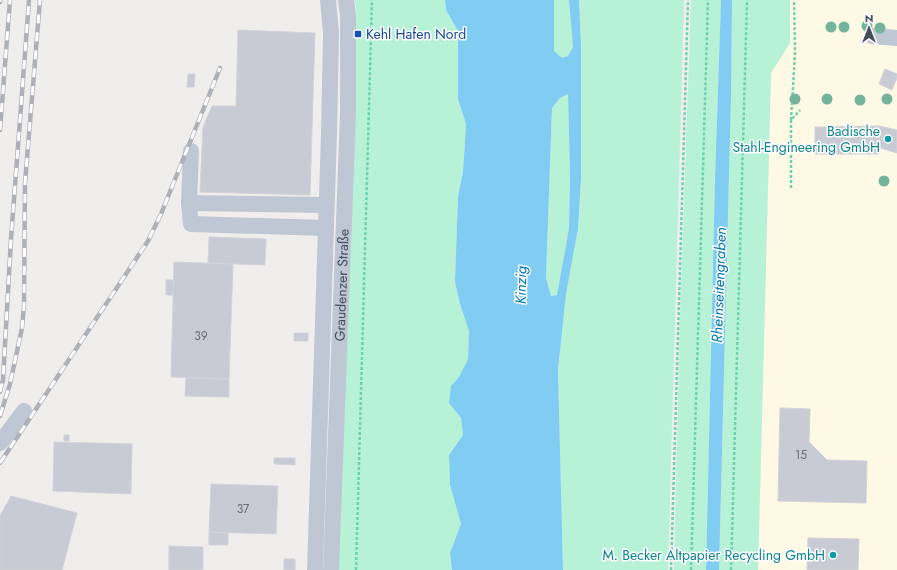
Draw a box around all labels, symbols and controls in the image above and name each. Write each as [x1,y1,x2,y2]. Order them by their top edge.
north arrow [849,8,889,48]
text: N [865,10,873,26]
place label: Kehl Hafen Nord [366,24,466,44]
marker: Kehl Hafen Nord [353,29,363,39]
place label: Badische Stahl-Engineering GmbH [733,121,880,157]
marker: Badische Stahl-Engineering GmbH [883,134,893,144]
water label: Rheinseitengraben [706,227,732,343]
street label: Graudenzer Straße [330,229,354,342]
water label: Kinzig [510,265,532,304]
house number: 39 [194,327,208,345]
house number: 15 [795,446,807,464]
house number: 37 [237,500,250,518]
place label: M. Becker Altpapier Recycling GmbH [602,545,825,565]
marker: M. Becker Altpapier Recycling GmbH [828,550,838,560]

